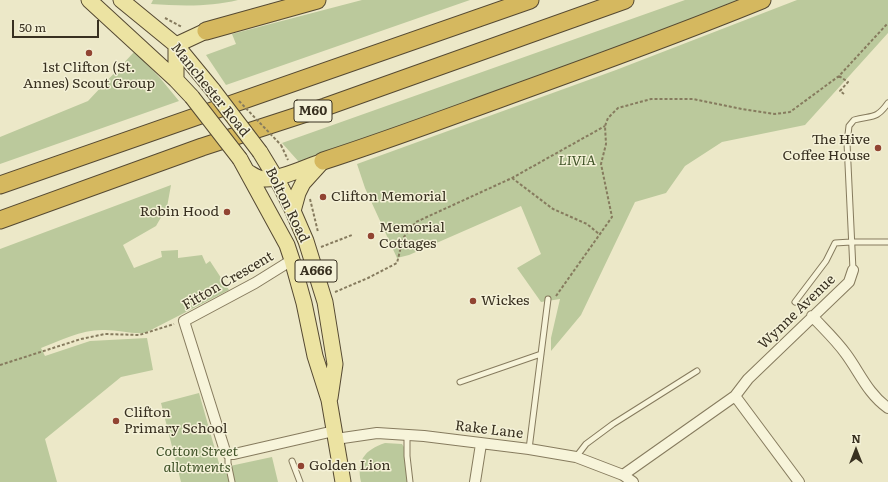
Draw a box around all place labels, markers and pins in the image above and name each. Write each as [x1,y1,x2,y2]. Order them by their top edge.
marker: 1st Clifton (St. Annes) Scout Group [84,48,94,58]
place label: 1st Clifton (St. Annes) Scout Group [23,60,155,92]
place label: The Hive Coffee House [783,132,870,164]
marker: The Hive Coffee House [873,143,883,153]
place label: Clifton Memorial [331,189,446,205]
marker: Clifton Memorial [318,192,328,202]
place label: Robin Hood [140,204,219,220]
marker: Robin Hood [222,207,232,217]
place label: Memorial Cottages [379,220,445,252]
marker: Memorial Cottages [366,231,376,241]
place label: Wickes [481,293,529,309]
marker: Wickes [468,296,478,306]
place label: Clifton Primary School [124,405,228,438]
marker: Clifton Primary School [111,416,121,426]
place label: Golden Lion [309,458,391,474]
marker: Golden Lion [296,461,306,471]

